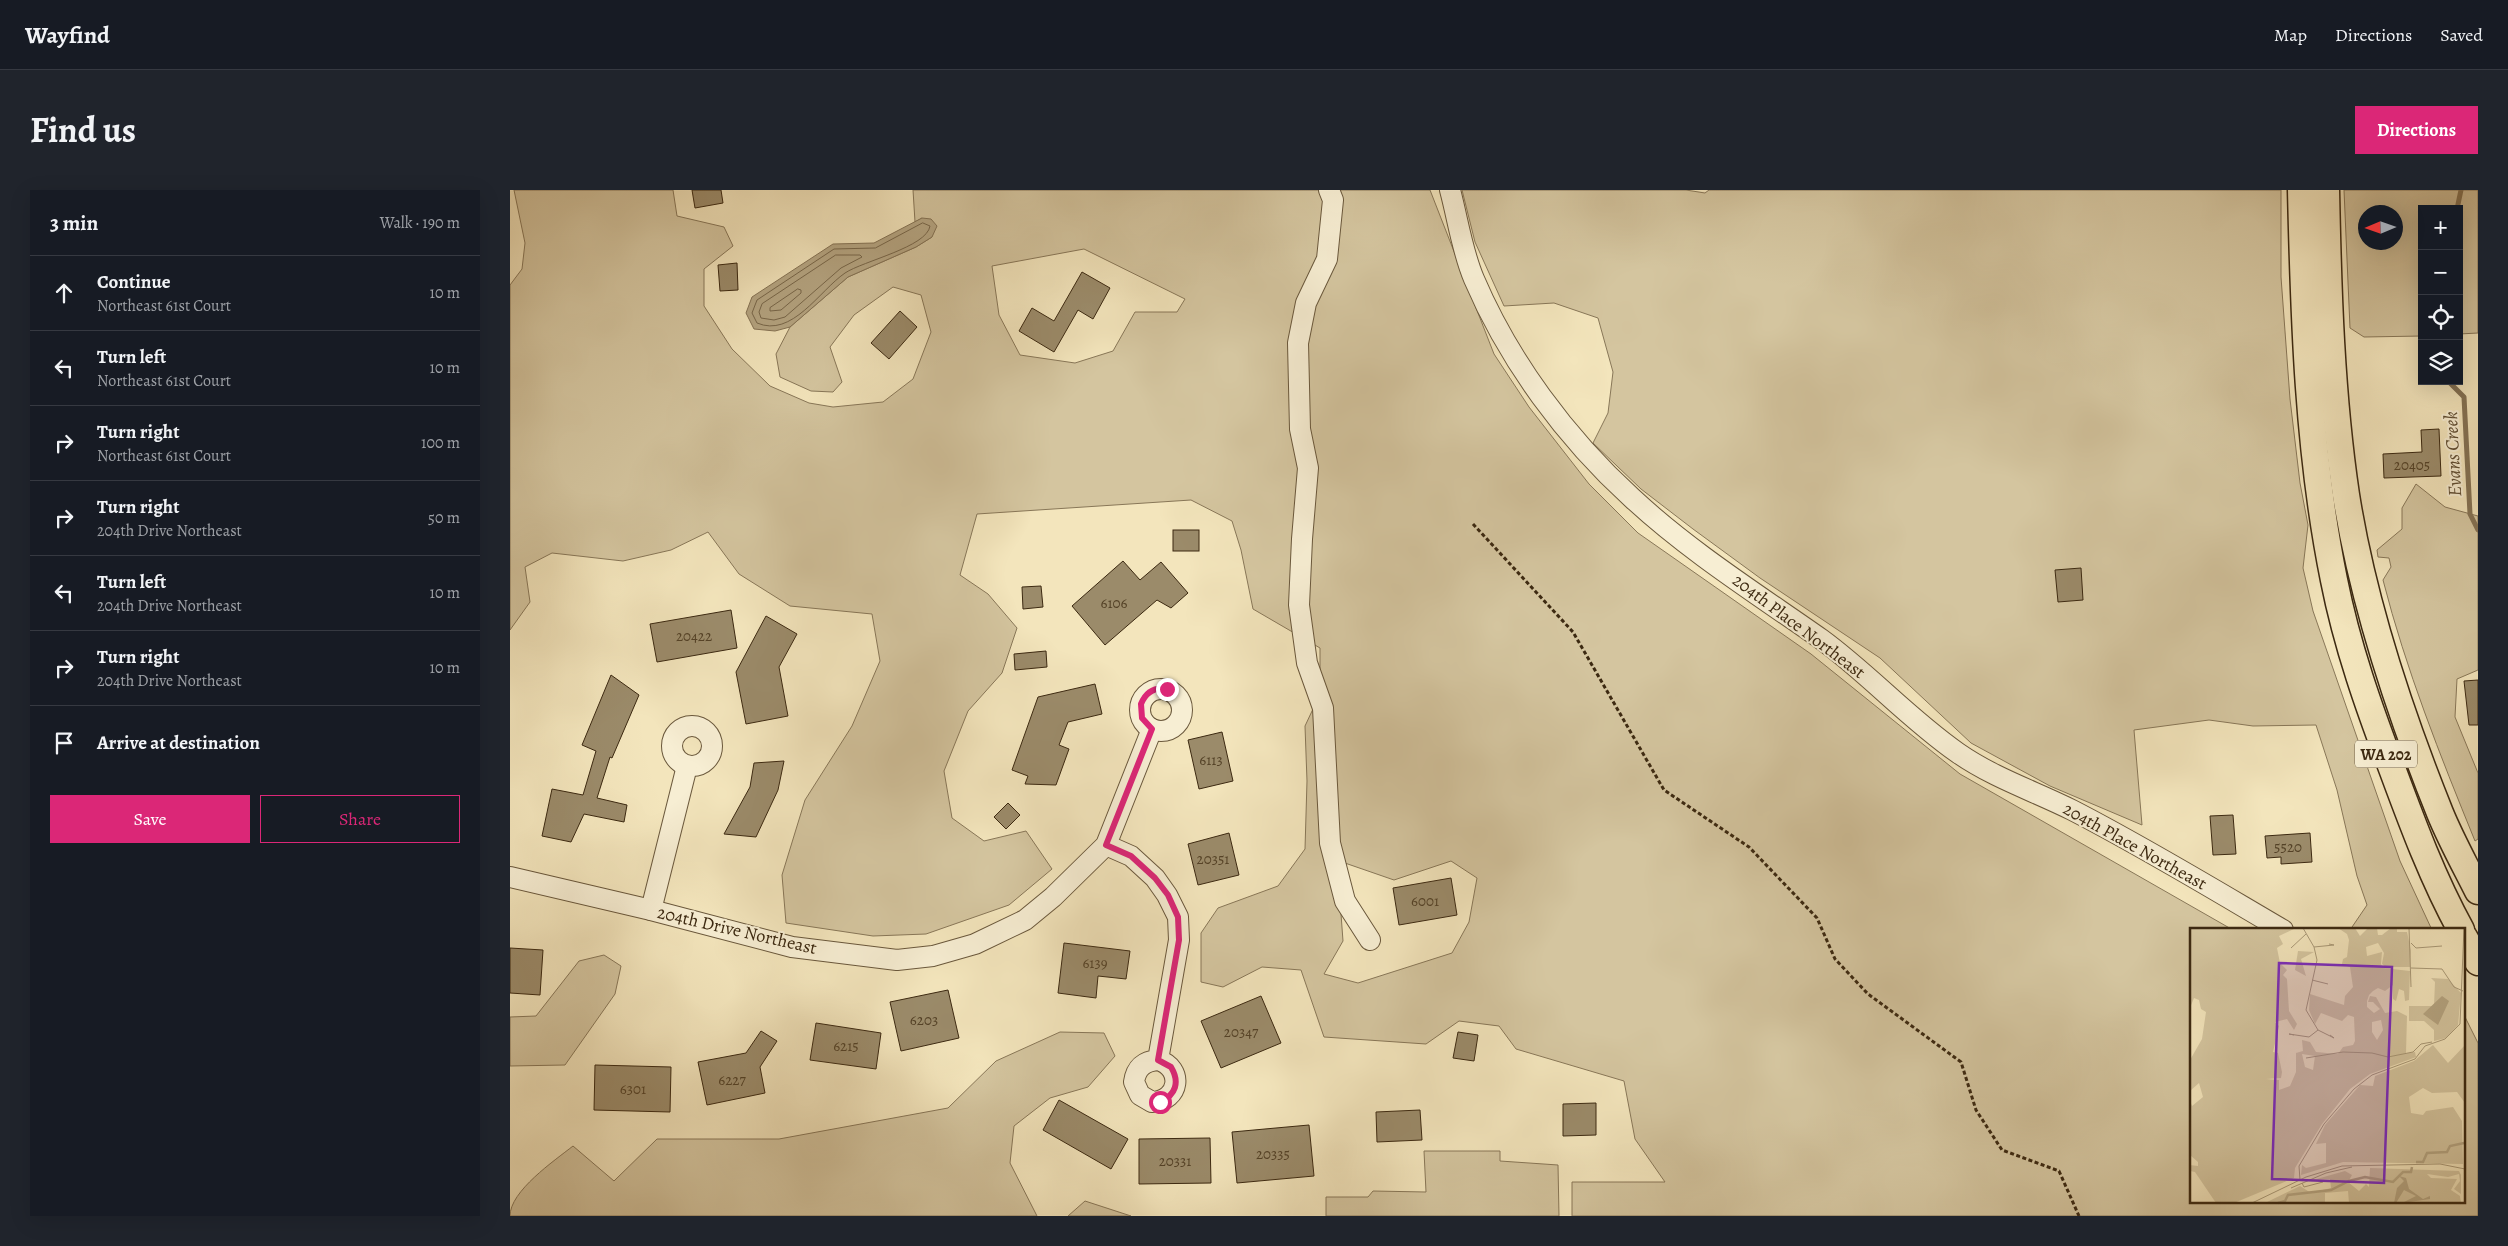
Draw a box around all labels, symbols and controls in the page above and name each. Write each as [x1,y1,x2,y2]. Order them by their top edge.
text: Wayfind [25,19,110,51]
text: Map [2274,23,2307,47]
text: Directions [2335,23,2412,47]
text: Saved [2440,23,2483,47]
text: Find us [30,106,136,154]
button: Directions [2355,106,2478,154]
north arrow [2358,205,2403,250]
map controls [2418,205,2463,385]
button: + [2418,205,2463,250]
text: 3 min [50,209,98,237]
text: Walk · 190 m [380,212,460,234]
button: − [2418,250,2463,295]
text: Continue [97,269,171,295]
icon: ahead [50,279,78,307]
text: 10 m [430,282,460,304]
text: Northeast 61st Court [97,295,231,317]
button: locate [2418,295,2463,340]
button: layers [2418,340,2463,385]
text: Turn left [97,344,166,370]
icon: left [50,354,78,382]
text: 10 m [430,357,460,379]
text: Northeast 61st Court [97,370,231,392]
water label: Evans Creek [2438,411,2468,497]
text: Turn right [97,419,179,445]
icon: right [50,429,78,457]
text: 100 m [421,432,460,454]
text: Northeast 61st Court [97,445,231,467]
house number: 20405 [2394,455,2430,475]
text: Turn right [97,494,179,520]
icon: right [50,504,78,532]
text: 50 m [428,507,460,529]
text: 204th Drive Northeast [97,520,242,542]
street label: 204th Place Northeast [1728,568,1870,684]
text: Turn left [97,569,166,595]
icon: left [50,579,78,607]
text: 10 m [430,582,460,604]
house number: 6106 [1101,593,1128,613]
text: 204th Drive Northeast [97,595,242,617]
house number: 20422 [676,626,712,646]
text: Turn right [97,644,179,670]
icon: right [50,654,78,682]
text: 10 m [430,657,460,679]
text: 204th Drive Northeast [97,670,242,692]
route end [1156,678,1179,701]
icon: arrive [50,729,78,757]
text: Arrive at destination [97,730,260,756]
road number: WA 202 [2355,740,2417,768]
house number: 6113 [1199,750,1223,770]
button: Save [50,795,250,843]
button: Share [260,795,460,843]
street label: 204th Place Northeast [2059,797,2211,895]
house number: 5520 [2274,837,2302,857]
house number: 20351 [1197,849,1229,869]
house number: 6001 [1411,891,1439,911]
street label: 204th Drive Northeast [655,900,819,960]
inset map [2190,928,2466,1204]
house number: 6139 [1082,953,1108,973]
house number: 6203 [910,1010,938,1030]
house number: 20347 [1224,1022,1259,1042]
house number: 6215 [833,1036,859,1056]
house number: 6227 [718,1070,746,1090]
house number: 6301 [620,1079,646,1099]
route start [1149,1091,1172,1114]
house number: 20335 [1256,1144,1290,1164]
house number: 20331 [1159,1151,1191,1171]

